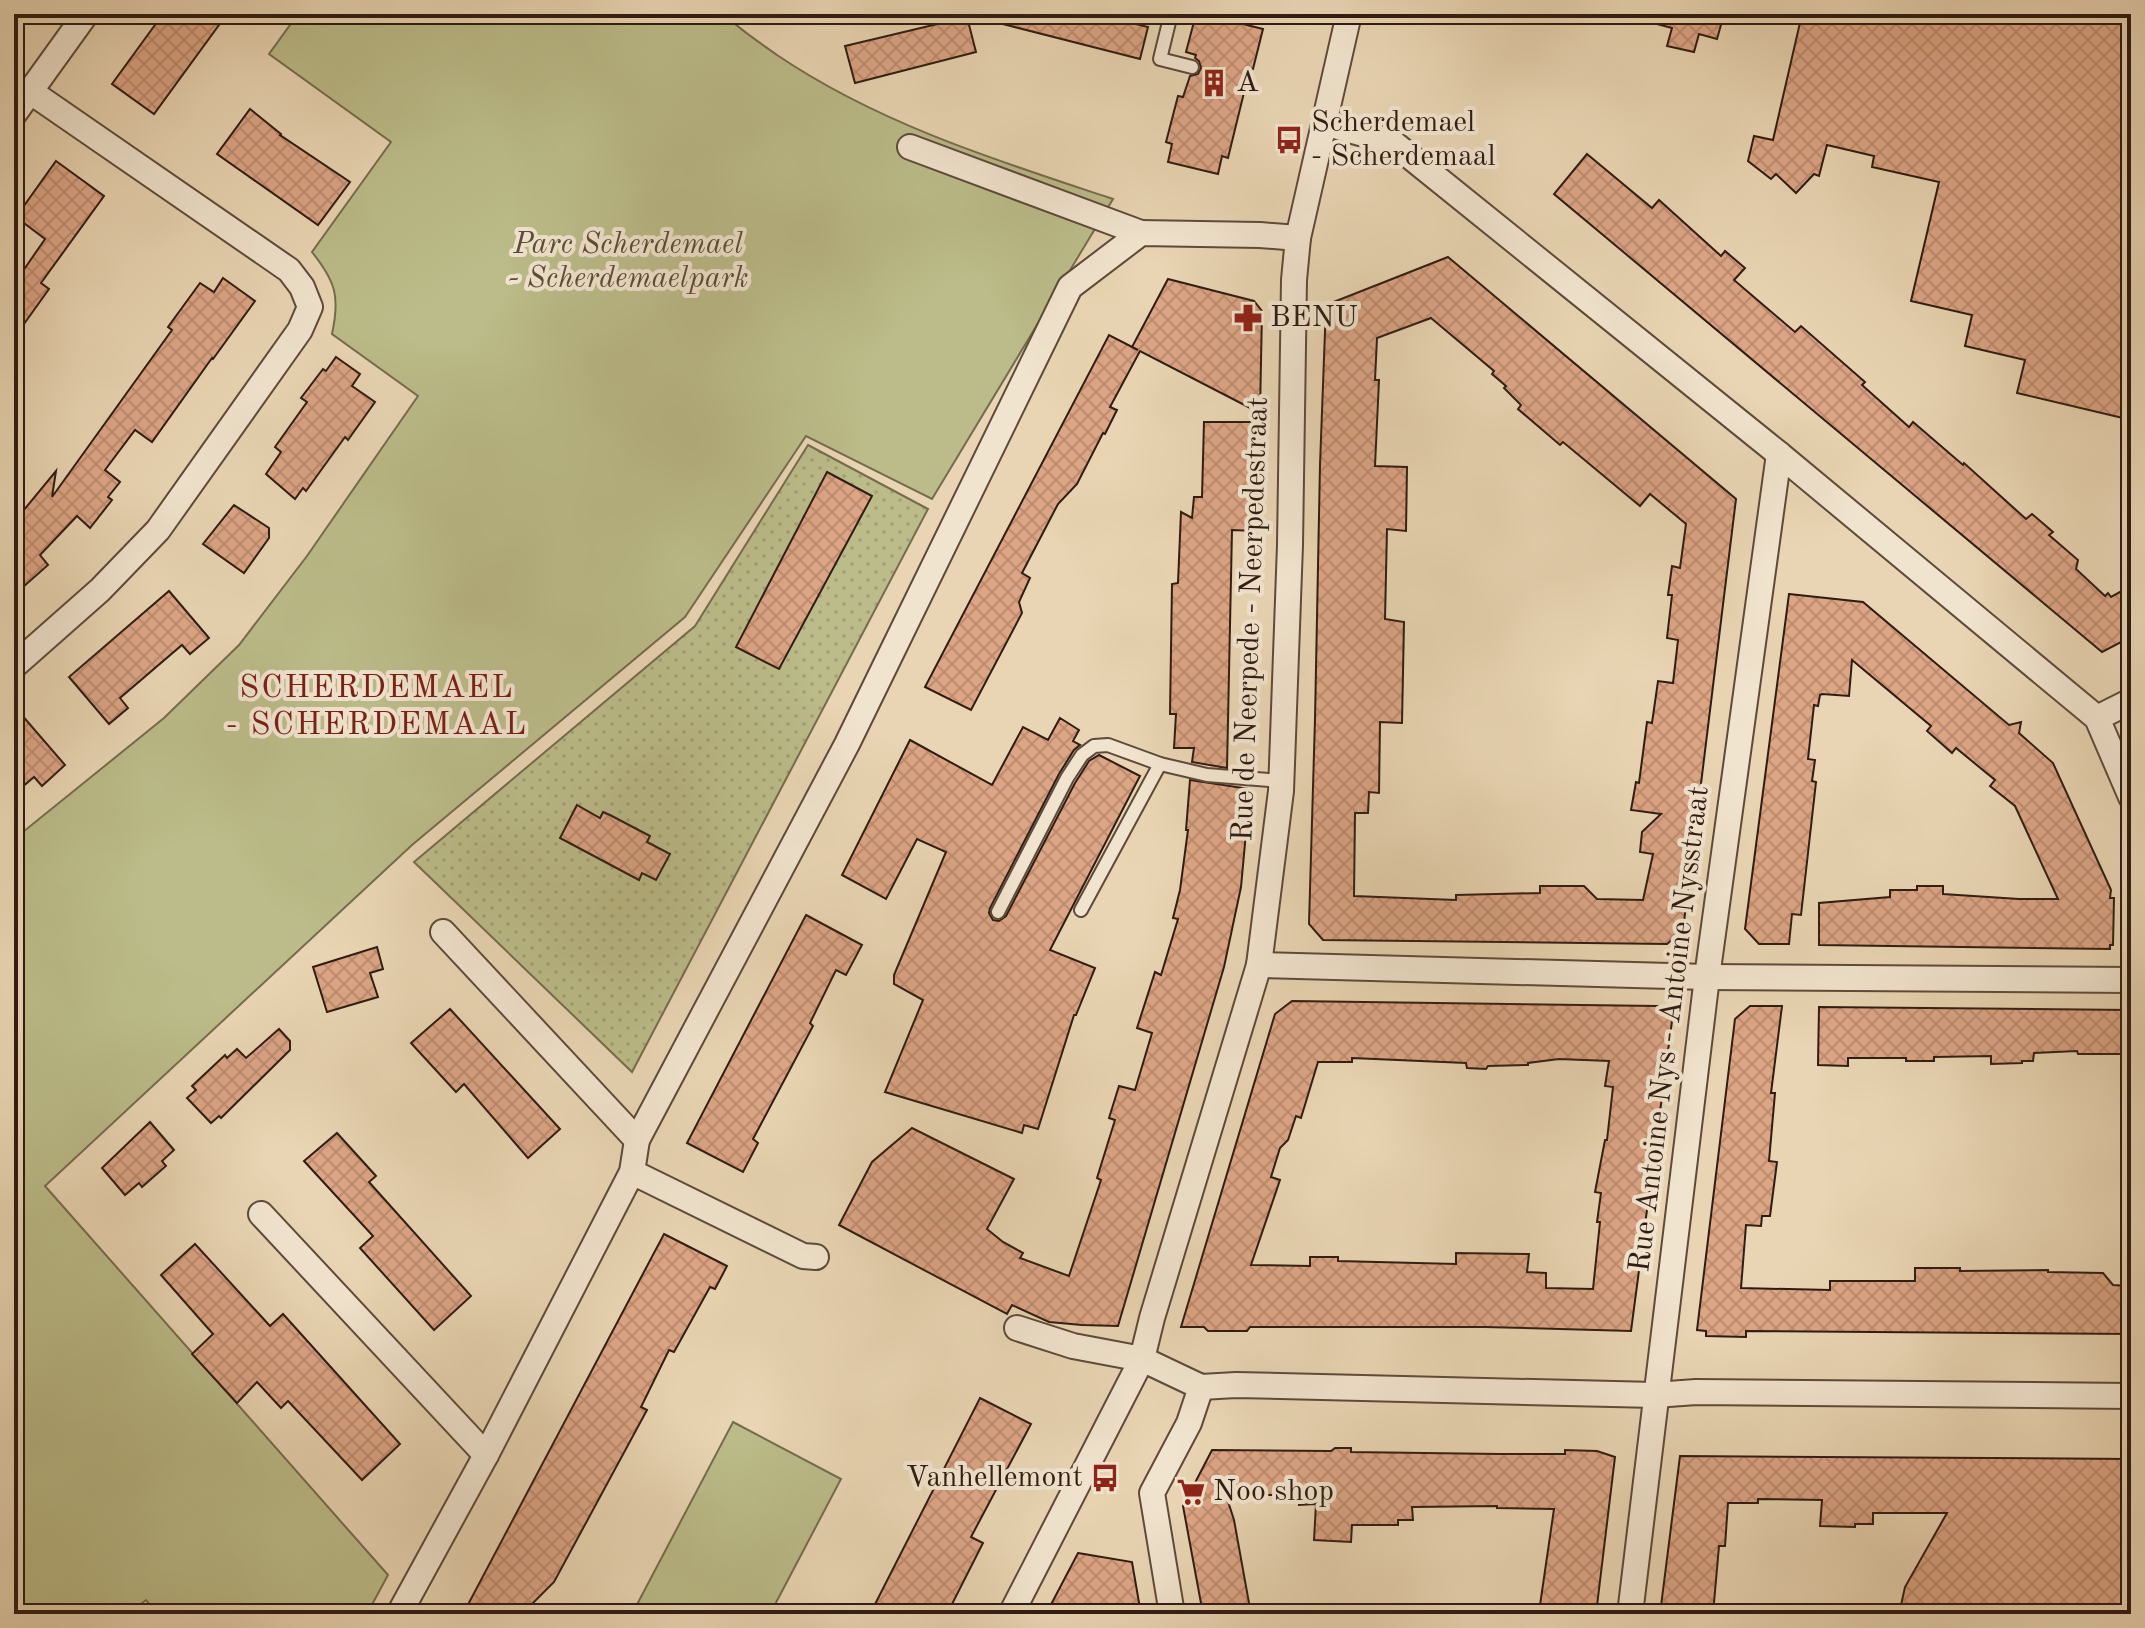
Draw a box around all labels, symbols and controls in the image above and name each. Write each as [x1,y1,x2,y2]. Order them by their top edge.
building icon: A [1199,68,1229,98]
place label: A [1236,68,1259,98]
place label: Scherdemael - Scherdemaal [1311,108,1496,172]
bus stop icon: Scherdemael - Scherdemaal [1274,125,1304,155]
park label: Parc Scherdemael - Scherdemaelpark [508,230,748,294]
pharmacy icon: BENU [1233,303,1263,333]
place label: BENU [1270,303,1358,333]
street label: Rue de Neerpede - Neerpedestraat [1228,396,1274,842]
district label: SCHERDEMAEL - SCHERDEMAAL [226,673,528,742]
street label: Rue Antoine Nys - Antoine Nysstraat [1625,784,1715,1274]
place label: Vanhellemont [906,1463,1083,1493]
bus stop icon: Vanhellemont [1090,1463,1120,1493]
supermarket icon: Noo shop [1176,1477,1206,1507]
place label: Noo shop [1213,1477,1334,1507]

